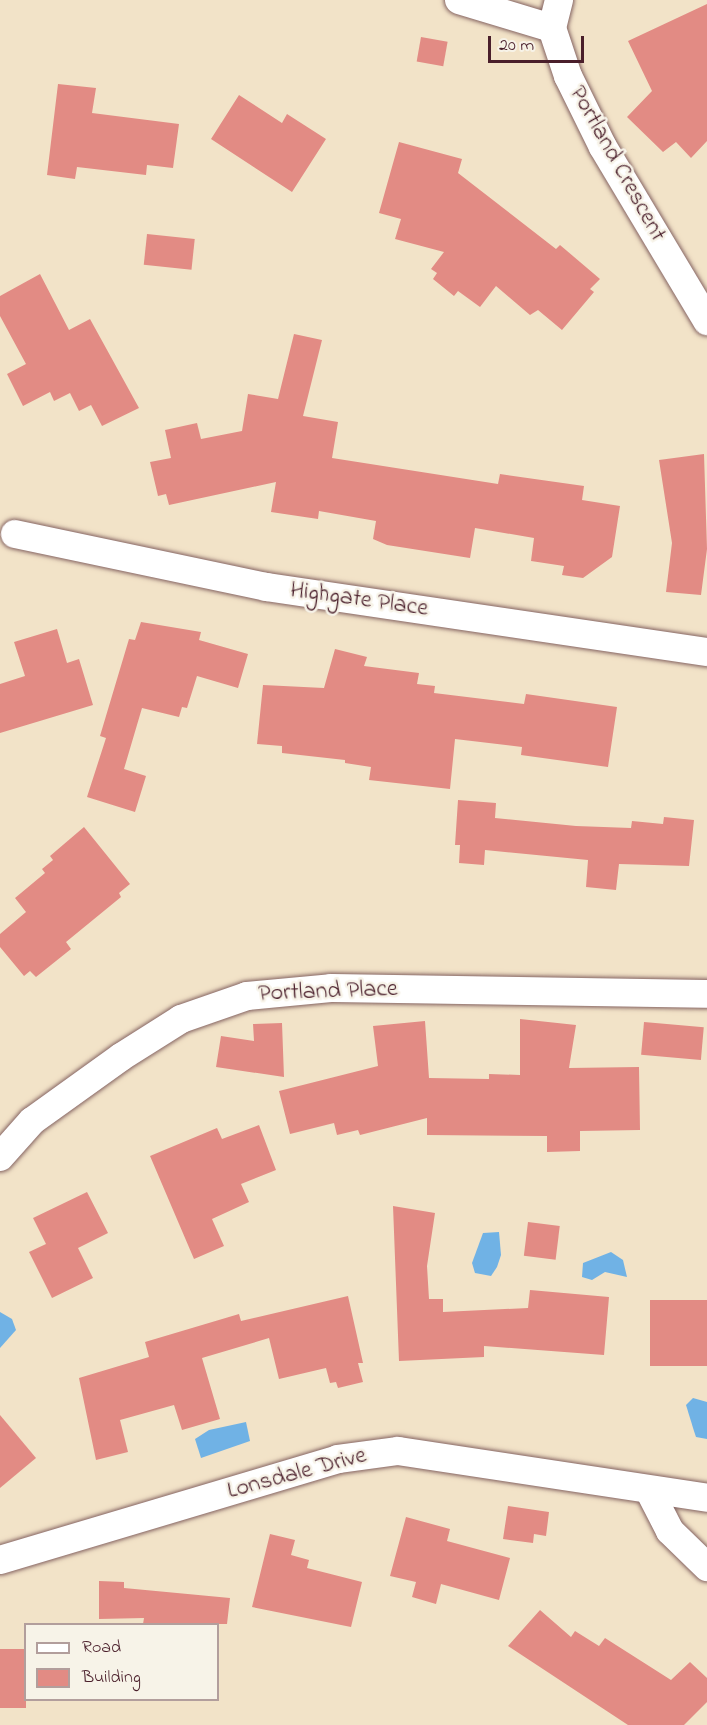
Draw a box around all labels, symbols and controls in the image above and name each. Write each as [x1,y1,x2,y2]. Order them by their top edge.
scale bar [491,24,587,62]
text: 20 m [499,33,534,59]
street label: Portland Crescent [562,81,672,247]
street label: Highgate Place [288,576,430,624]
street label: Portland Place [258,975,398,1009]
street label: Lonsdale Drive [224,1442,370,1506]
legend [24,1623,219,1701]
text: Road [82,1635,121,1661]
text: Building [82,1665,141,1691]

